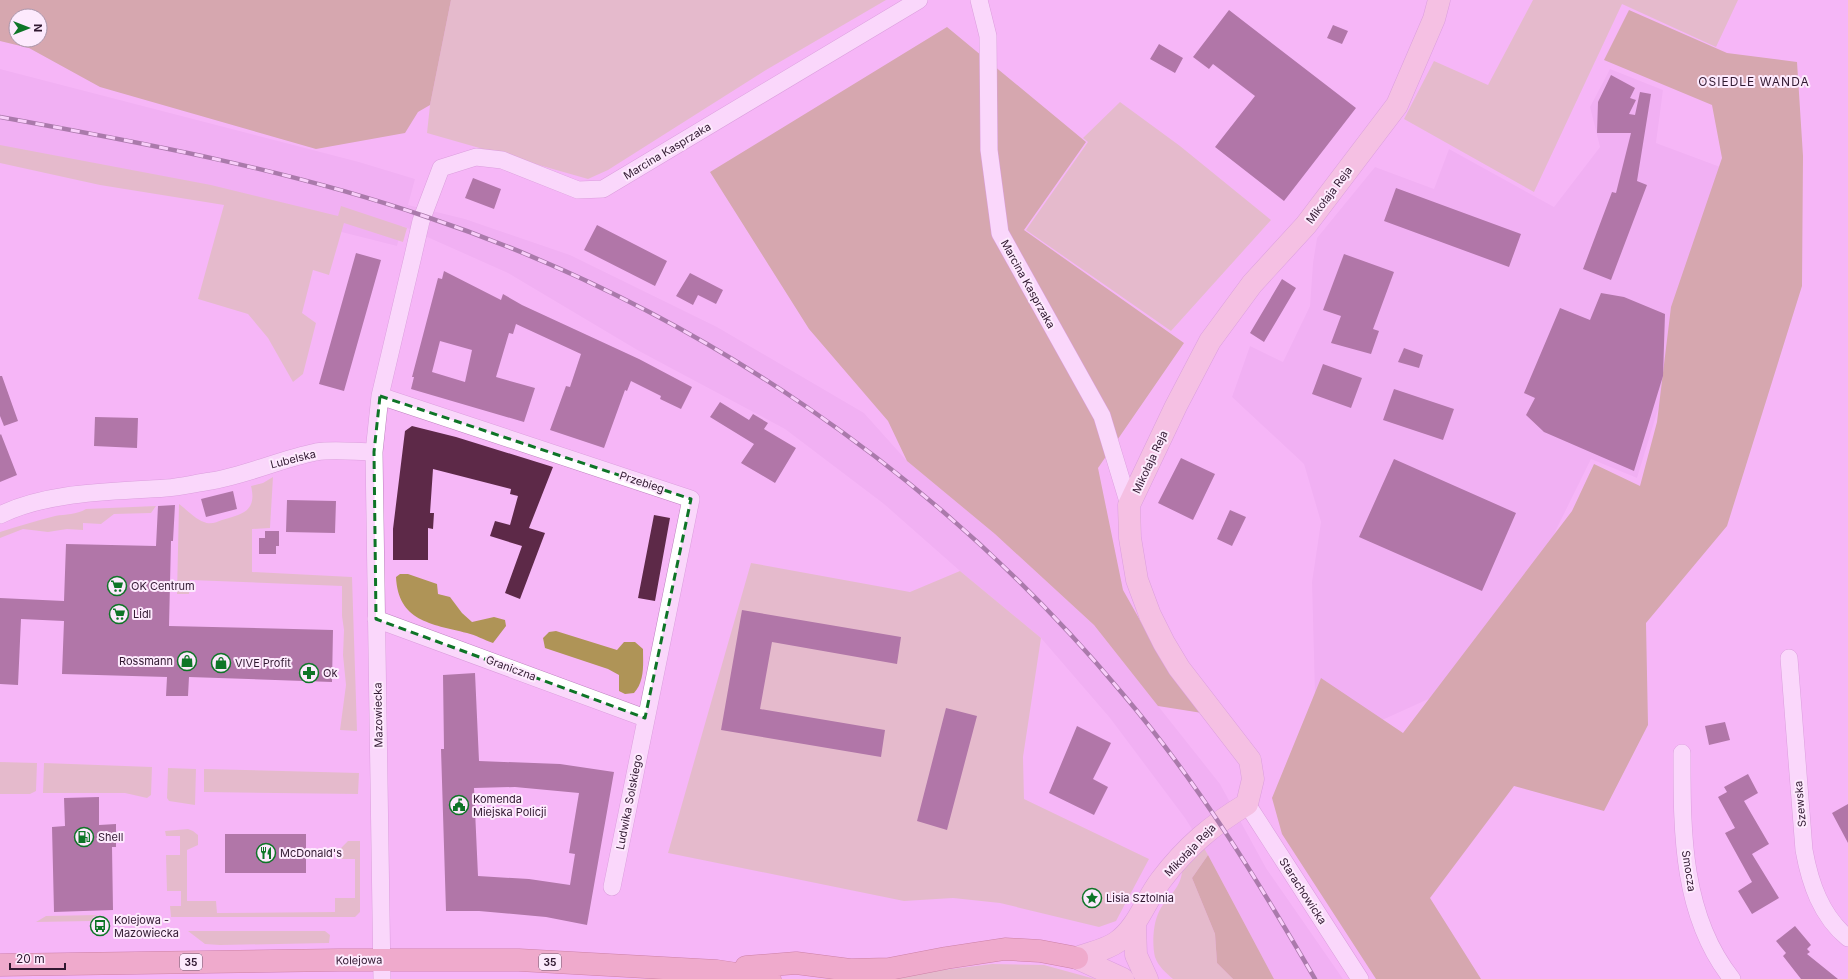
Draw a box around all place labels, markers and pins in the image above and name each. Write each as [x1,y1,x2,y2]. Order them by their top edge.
supermarket icon: OK Centrum [106,575,128,597]
place label: OK Centrum [131,579,195,593]
supermarket icon: Lidl [108,603,130,625]
place label: Lidl [133,607,151,621]
shop icon: Rossmann [176,650,198,672]
shop icon: VIVE Profit [210,652,232,674]
place label: Rossmann [119,654,173,668]
place label: VIVE Profit [235,656,291,670]
pharmacy icon: Ok [298,662,320,684]
place label: Ok [323,666,337,680]
place label: Komenda Miejska Policji [473,792,546,819]
public building icon: Komenda Miejska Policji [448,794,470,816]
fuel station icon: Shell [73,826,95,848]
place label: Shell [98,830,123,844]
restaurant icon: McDonald's [255,842,277,864]
place label: McDonald's [280,846,342,860]
place icon: Lisia Sztolnia [1081,887,1103,909]
place label: Lisia Sztolnia [1106,891,1174,905]
place label: Kolejowa - Mazowiecka [114,913,179,940]
bus stop icon: Kolejowa - Mazowiecka [89,915,111,937]

